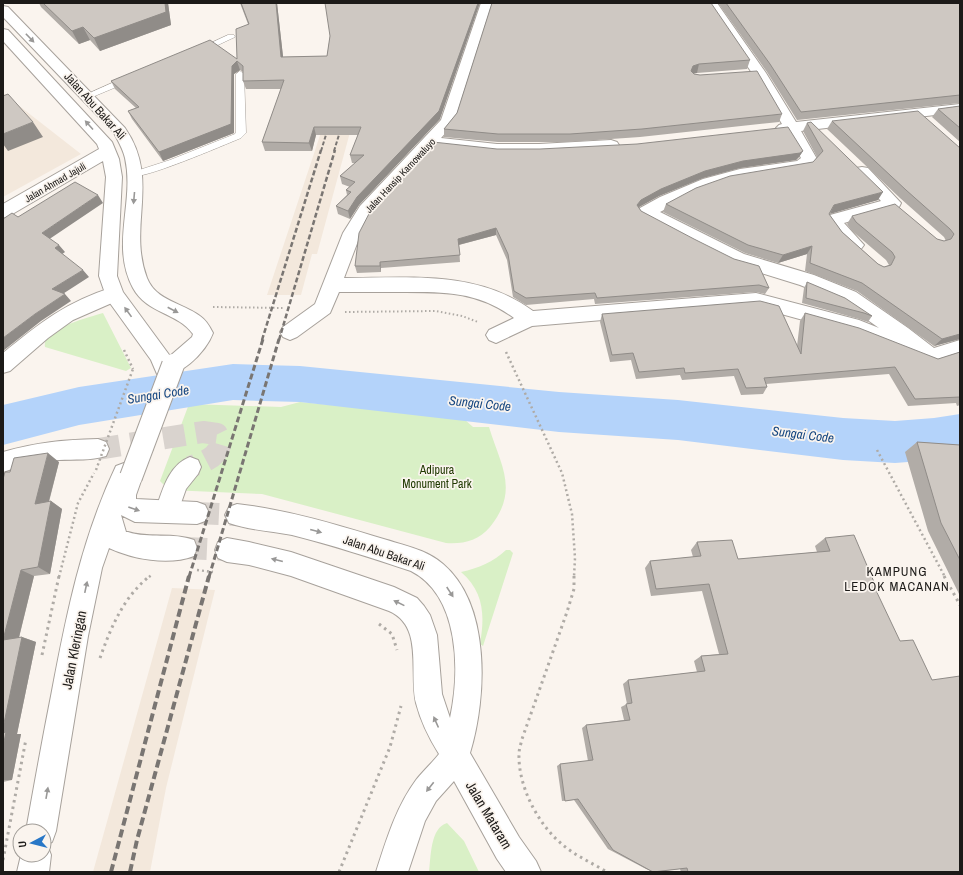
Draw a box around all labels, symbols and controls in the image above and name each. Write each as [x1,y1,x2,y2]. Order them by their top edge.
one-way arrow [25,33,35,43]
street label: Jalan Abu Bakar Ali [60,69,130,143]
one-way arrow [85,121,94,130]
street label: Jalan Hansip Karnowaluyo [362,135,439,215]
street label: Jalan Ahmad Jajuli [22,160,88,205]
one-way arrow [130,192,137,204]
one-way arrow [124,307,132,317]
one-way arrow [168,307,179,313]
water label: Sungai Code [126,381,190,408]
water label: Sungai Code [448,392,512,415]
water label: Sungai Code [771,422,835,447]
park label: Adipura Monument Park [402,462,472,492]
one-way arrow [128,506,140,512]
one-way arrow [310,528,322,534]
street label: Jalan Abu Bakar Ali [341,532,427,574]
one-way arrow [271,557,283,563]
district label: KAMPUNG LEDOK MACANAN [844,563,950,595]
one-way arrow [83,581,89,593]
one-way arrow [446,587,454,597]
one-way arrow [394,600,405,606]
street label: Jalan Kleringan [58,609,90,691]
one-way arrow [433,716,439,727]
street label: Jalan Mataram [462,778,516,852]
one-way arrow [426,781,434,792]
one-way arrow [45,786,51,799]
north arrow [12,823,52,863]
text: U [15,840,29,848]

